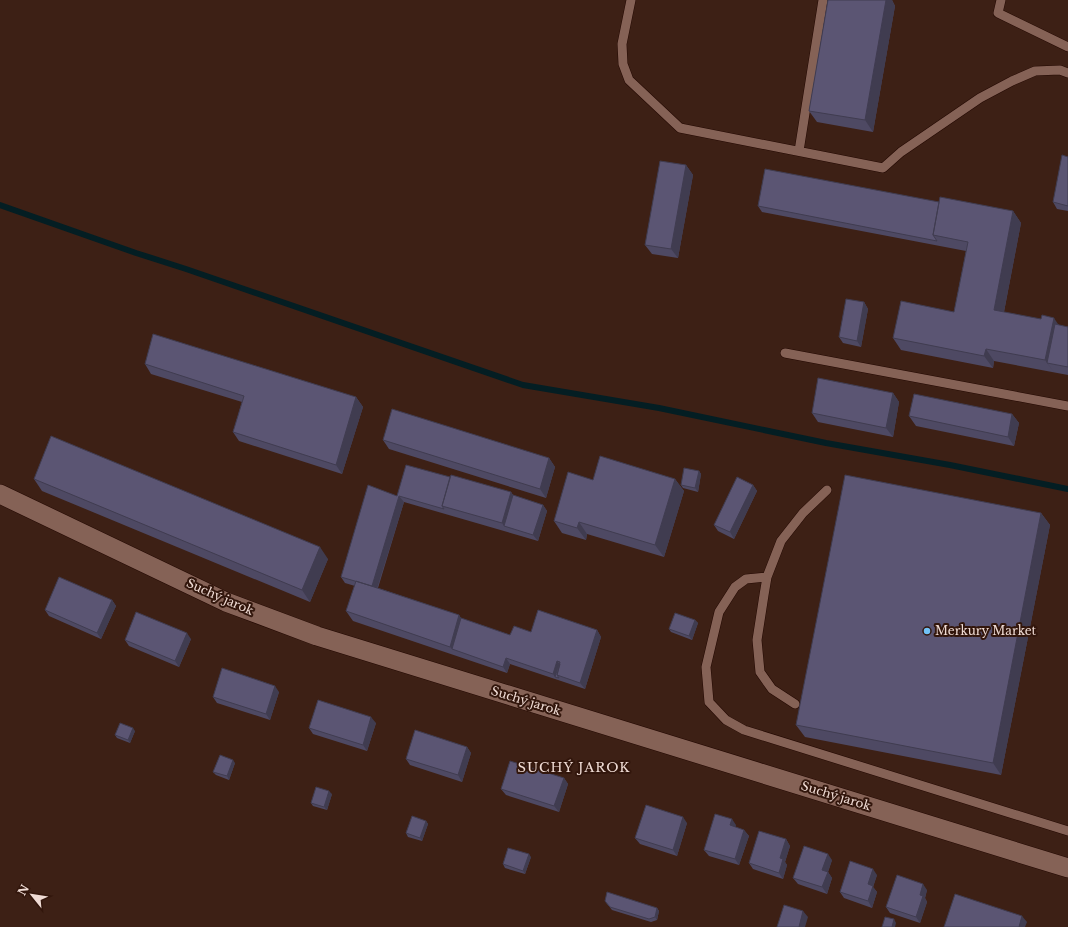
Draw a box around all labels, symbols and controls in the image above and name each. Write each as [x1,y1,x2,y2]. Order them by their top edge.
street label: Suchý jarok [184,575,257,618]
place label: Merkury Market [935,623,1037,638]
marker: Merkury Market [922,626,932,636]
street label: Suchý jarok [489,683,563,718]
district label: SUCHÝ JAROK [518,759,630,776]
street label: Suchý jarok [799,778,873,813]
north arrow [12,875,52,915]
text: N [15,881,32,898]

